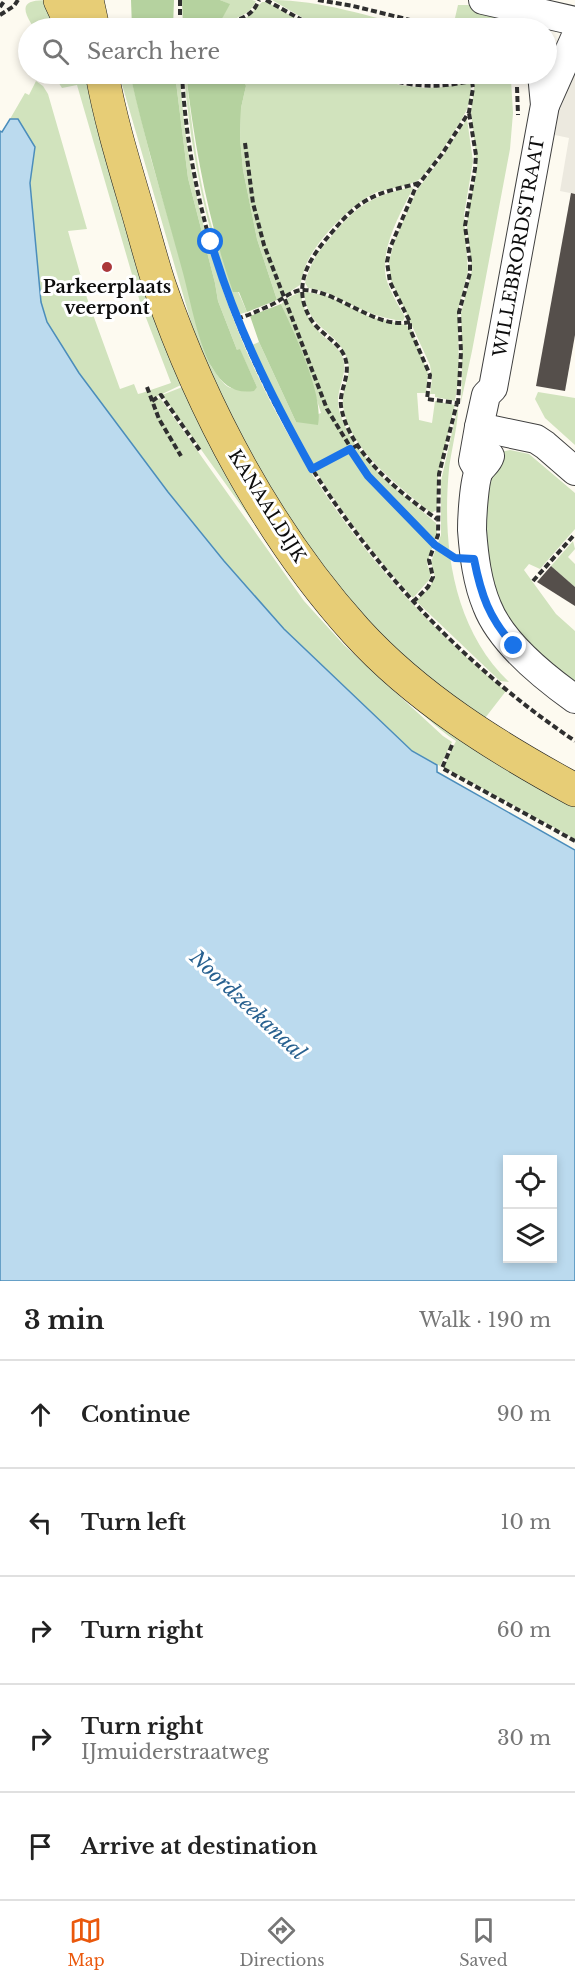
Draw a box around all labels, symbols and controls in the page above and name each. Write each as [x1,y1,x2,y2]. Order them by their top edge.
search box [18,18,557,84]
icon: search [39,35,72,68]
text: Search here [87,38,220,65]
street label: WILLEBRORDSTRAAT [489,135,549,360]
route start [197,228,223,254]
marker: Parkeerplaats veerpont [100,260,114,274]
place label: Parkeerplaats veerpont [43,276,171,319]
street label: KANAALDIJK [223,445,311,567]
route end [500,632,526,658]
water label: Noordzeekanaal [184,945,311,1065]
map controls [503,1155,557,1263]
button: locate [503,1155,557,1209]
button: layers [503,1209,557,1263]
text: 3 min [24,1304,105,1336]
text: Walk · 190 m [419,1308,551,1332]
icon: ahead [24,1398,57,1431]
text: Continue [81,1401,190,1428]
text: 90 m [497,1402,551,1426]
icon: left [24,1506,57,1539]
text: Turn left [81,1509,186,1536]
text: 10 m [501,1510,551,1534]
icon: right [24,1614,57,1647]
text: Turn right [81,1617,203,1644]
text: 60 m [497,1618,551,1642]
text: Turn right [81,1713,203,1740]
icon: right [24,1722,57,1755]
text: 30 m [497,1726,551,1750]
text: IJmuiderstraatweg [81,1740,269,1764]
icon: arrive [24,1830,57,1863]
text: Arrive at destination [81,1833,318,1860]
tab: Map [67,1914,105,1970]
tab: Directions [239,1914,324,1970]
tab: Saved [459,1914,508,1970]

